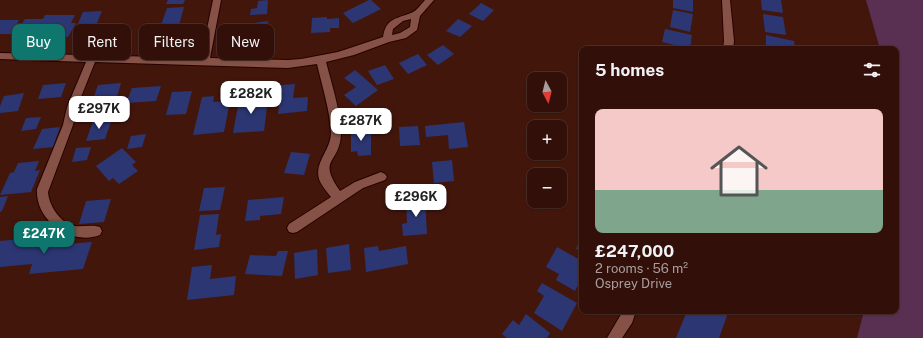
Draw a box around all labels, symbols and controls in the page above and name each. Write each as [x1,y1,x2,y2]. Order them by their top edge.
chip: Buy [12,24,65,60]
chip: Rent [73,24,131,60]
chip: Filters [139,24,209,60]
chip: New [217,24,274,60]
icon: filters [861,59,883,81]
text: 5 homes [595,60,664,80]
north arrow [527,72,567,112]
map controls [527,72,567,208]
pin: £282K [223,81,279,115]
text: £282K [230,86,272,101]
pin: £297K [71,96,127,130]
text: £297K [78,101,120,116]
pin: £287K [333,108,389,142]
text: £287K [340,113,382,128]
button: + [527,120,567,160]
icon: home [703,135,775,207]
button: − [527,168,567,208]
pin: £296K [388,184,444,218]
text: £296K [394,189,438,204]
pin: £247K [16,221,72,255]
text: £247K [23,226,65,241]
text: £247,000 [595,241,674,261]
text: 2 rooms · 56 m² [595,261,688,276]
text: Osprey Drive [595,276,672,291]

